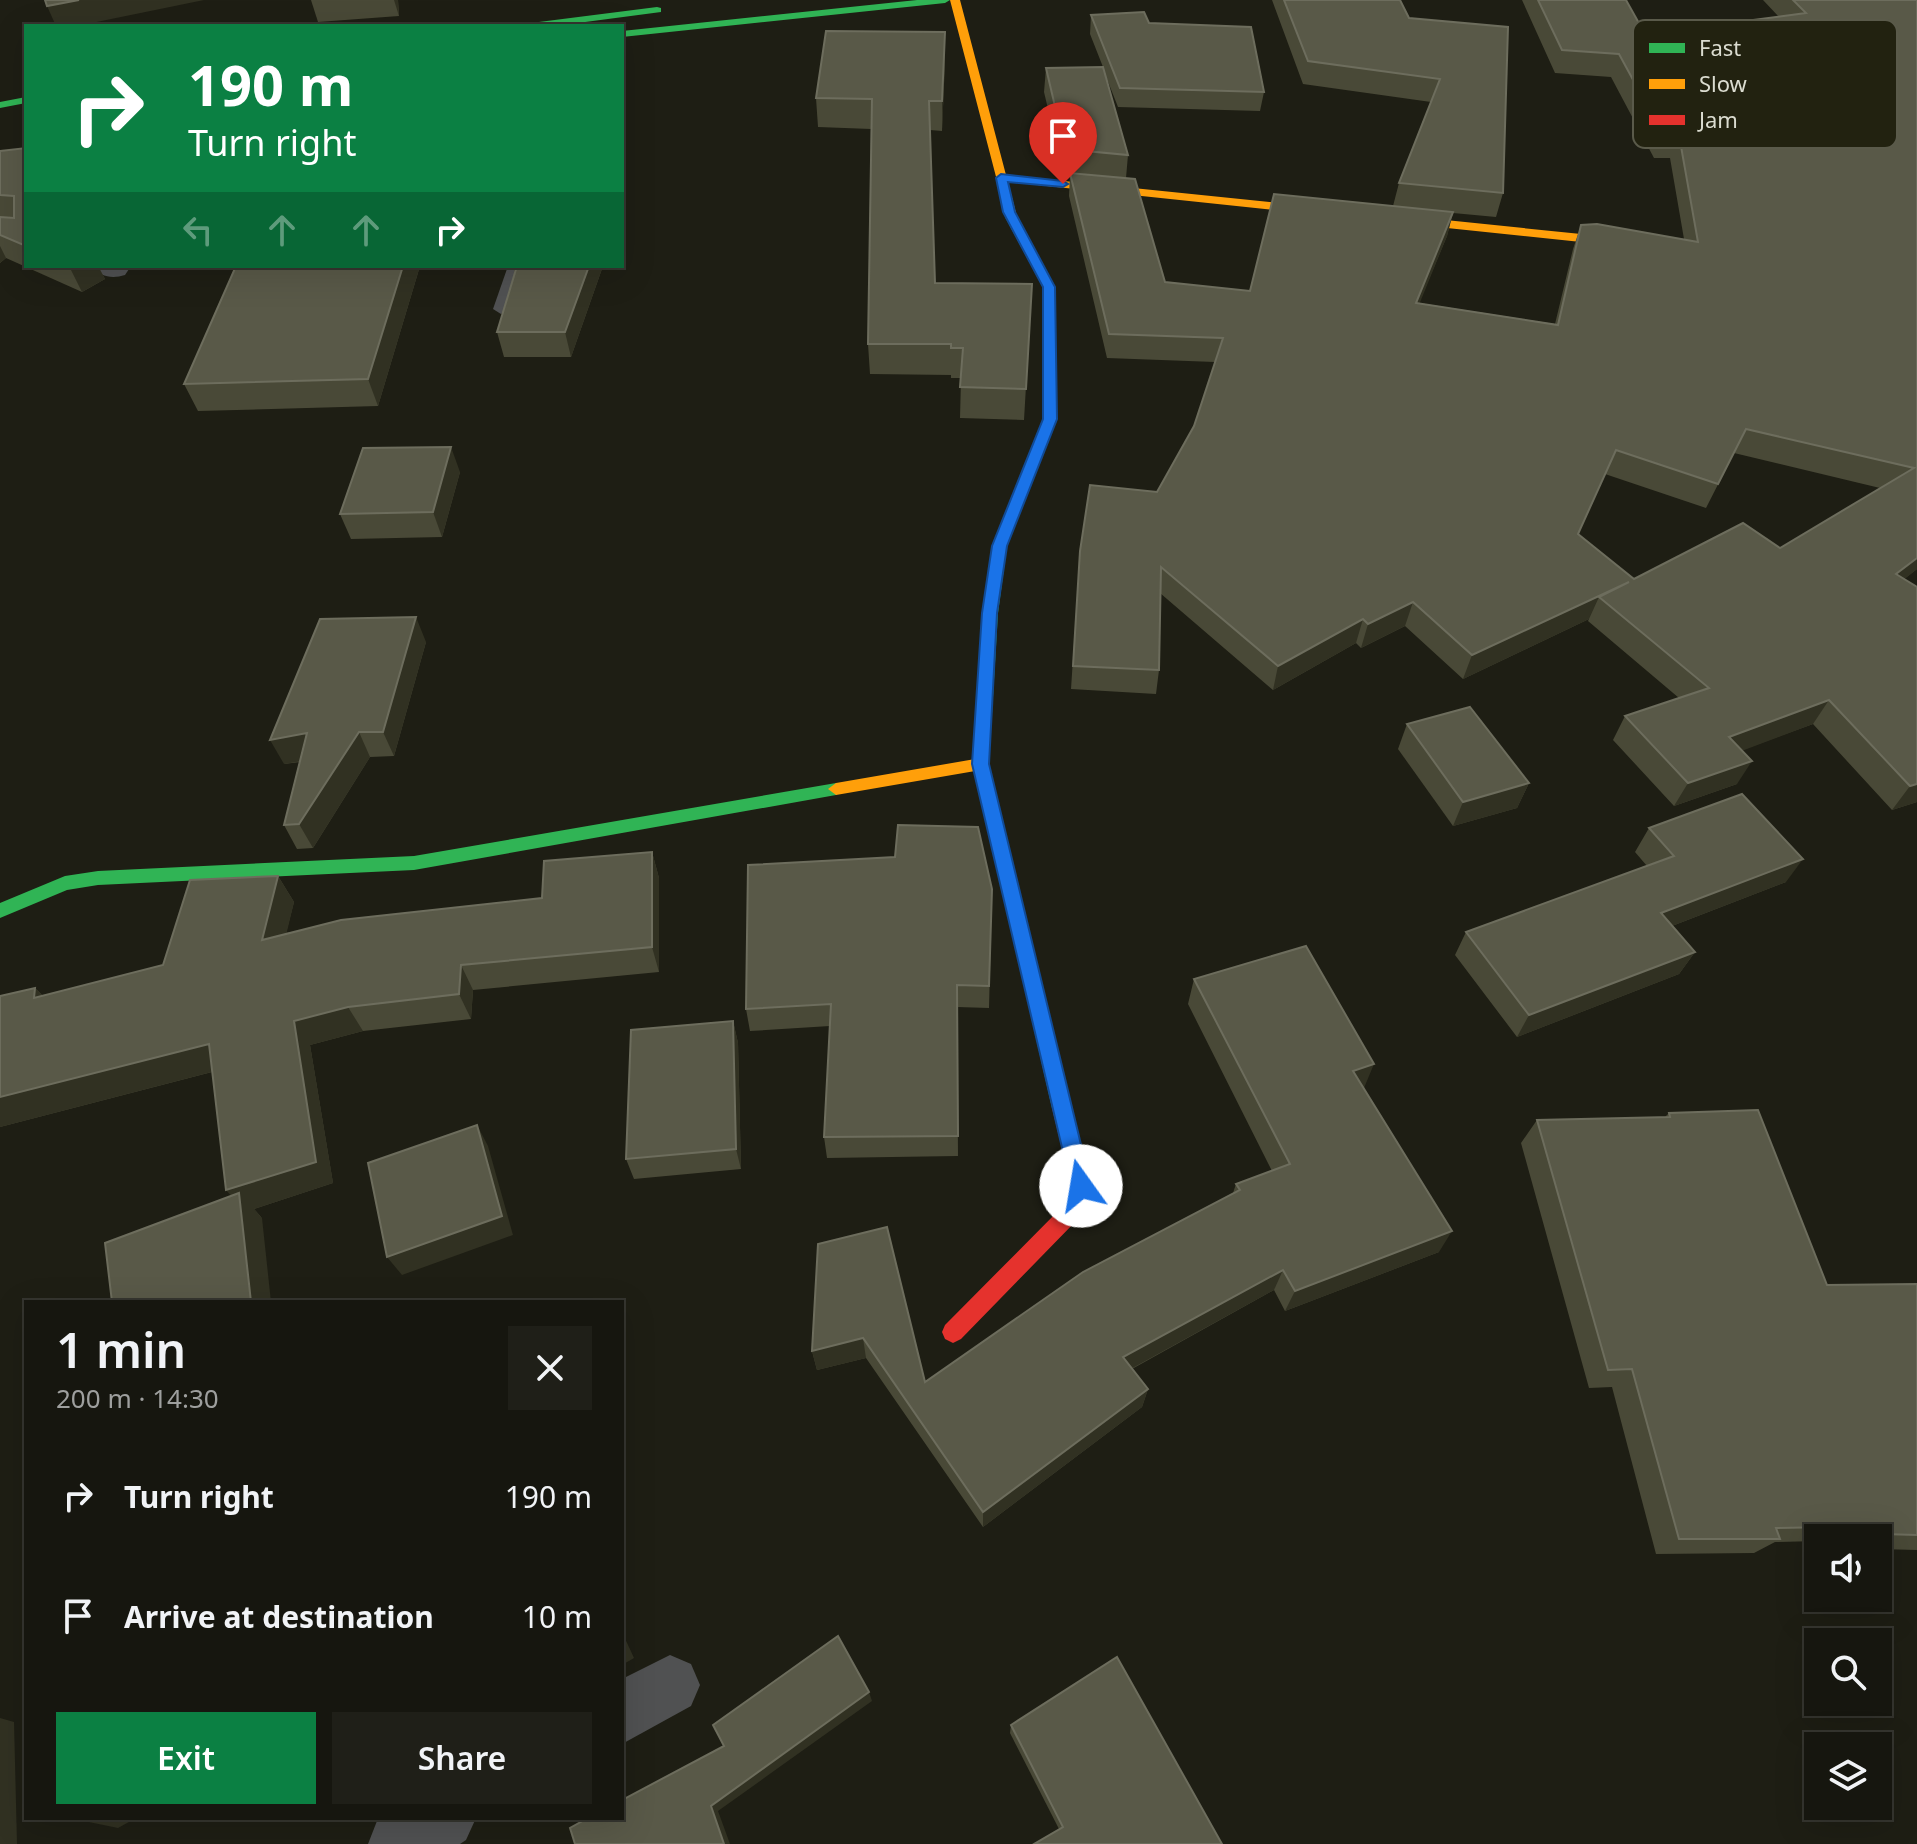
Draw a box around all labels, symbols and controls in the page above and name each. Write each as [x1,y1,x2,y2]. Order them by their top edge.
legend [1633,20,1897,148]
text: Fast [1699,32,1741,62]
text: 190 m [188,46,353,122]
icon: right [56,56,160,160]
text: Slow [1699,68,1748,98]
pin [1029,102,1097,184]
text: Jam [1697,104,1738,134]
icon: arrive [1041,114,1085,158]
text: Turn right [188,118,356,167]
icon: left [176,208,220,252]
icon: ahead [260,208,304,252]
icon: ahead [344,208,388,252]
icon: right [428,208,472,252]
position arrow [1039,1144,1123,1228]
text: 1 min [56,1317,186,1382]
button: close [508,1326,592,1410]
text: 200 m · 14:30 [56,1380,219,1416]
icon: right [56,1474,100,1518]
text: Turn right [124,1476,274,1517]
text: 190 m [505,1476,592,1517]
map controls [1804,1524,1892,1820]
button: sound [1804,1524,1892,1612]
icon: arrive [56,1594,100,1638]
text: Arrive at destination [124,1596,434,1637]
text: 10 m [522,1596,592,1637]
button: search [1804,1628,1892,1716]
button: Exit [56,1712,316,1804]
button: Share [332,1712,592,1804]
button: layers [1804,1732,1892,1820]

